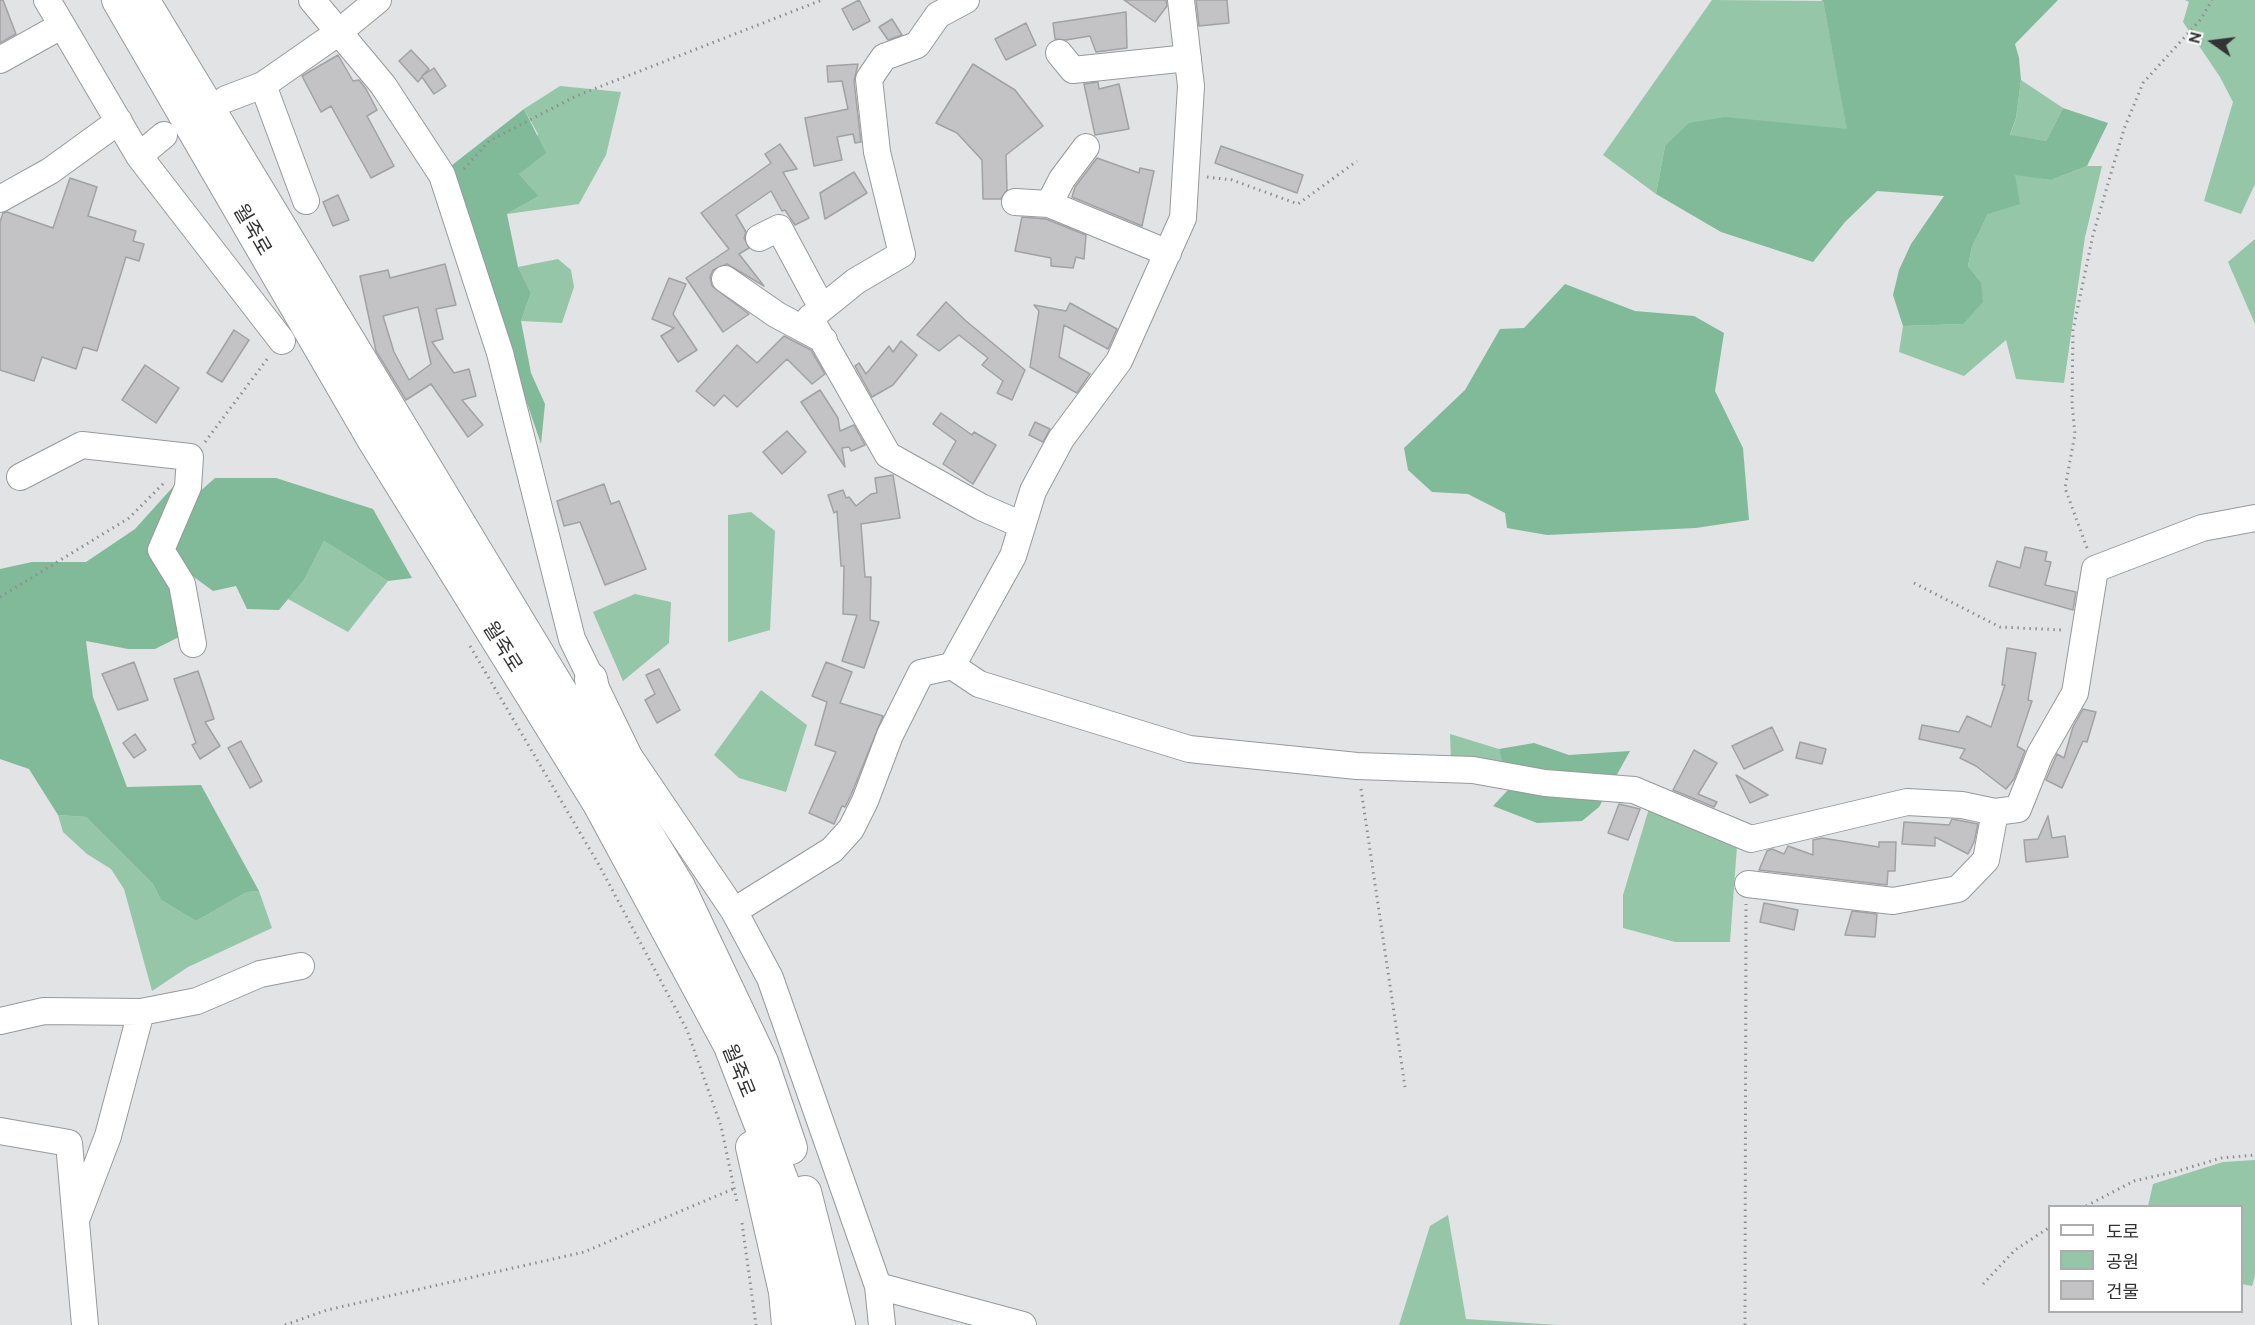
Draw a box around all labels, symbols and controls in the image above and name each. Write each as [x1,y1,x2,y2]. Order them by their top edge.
north arrow [2183,12,2243,72]
text: N [2184,30,2206,45]
street label: 월죽로 [228,200,276,260]
street label: 월죽로 [477,617,527,677]
street label: 월죽로 [717,1041,759,1101]
legend [2048,1205,2243,1313]
text: 도로 [2106,1221,2139,1243]
text: 공원 [2106,1251,2139,1273]
text: 건물 [2106,1281,2139,1303]

